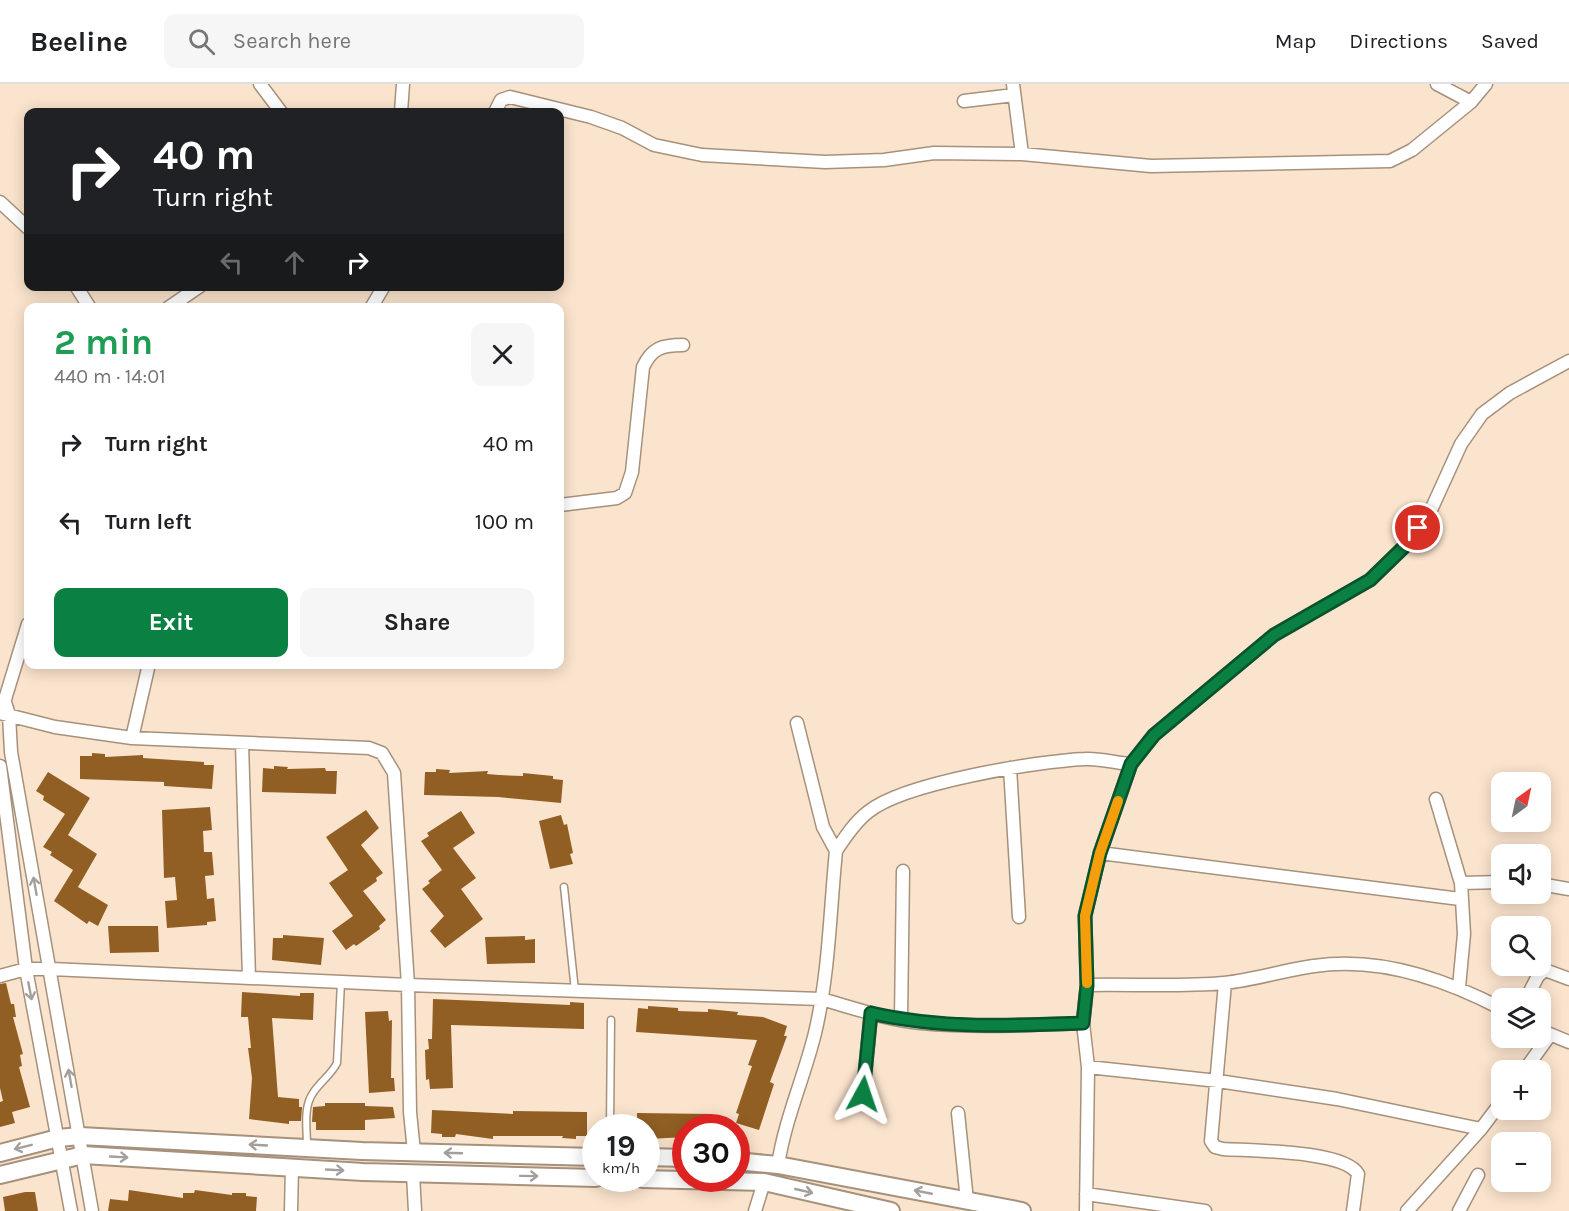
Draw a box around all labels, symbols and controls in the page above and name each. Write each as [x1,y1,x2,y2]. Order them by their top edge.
search box [164,14,584,68]
text: Beeline [30,25,128,58]
icon: search [185,25,218,58]
text: Search here [233,28,351,54]
text: Map [1275,29,1316,53]
text: Directions [1349,29,1448,53]
text: Saved [1481,29,1539,53]
text: 40 m [153,130,255,180]
icon: right [54,132,132,210]
text: Turn right [153,181,273,213]
icon: left [215,246,248,279]
icon: ahead [278,246,311,279]
icon: right [341,246,374,279]
text: 2 min [54,321,153,363]
button: close [471,323,534,386]
text: 440 m · 14:01 [54,365,166,388]
icon: right [54,428,87,461]
text: Turn right [105,431,208,457]
text: 40 m [483,431,534,457]
pin [1392,502,1443,553]
icon: left [54,506,87,539]
text: Turn left [105,509,192,535]
text: 100 m [475,509,534,535]
icon: arrive [1401,511,1434,544]
button: Exit [54,588,288,657]
button: Share [300,588,534,657]
north arrow [1491,772,1551,832]
map controls [1491,772,1551,1192]
button: sound [1491,844,1551,904]
one-way arrow [29,877,40,896]
button: search [1491,916,1551,976]
one-way arrow [25,980,36,1000]
button: layers [1491,988,1551,1048]
button: + [1491,1060,1551,1120]
position arrow [831,1062,895,1126]
one-way arrow [64,1069,75,1088]
speed limit sign: 30 [672,1114,750,1192]
text: 19 [606,1128,635,1164]
button: − [1491,1132,1551,1192]
one-way arrow [249,1140,269,1151]
one-way arrow [14,1141,33,1153]
one-way arrow [444,1147,464,1158]
one-way arrow [108,1152,128,1163]
text: km/h [602,1159,640,1177]
one-way arrow [324,1164,344,1175]
one-way arrow [519,1171,539,1182]
one-way arrow [794,1186,813,1198]
one-way arrow [914,1187,933,1198]

